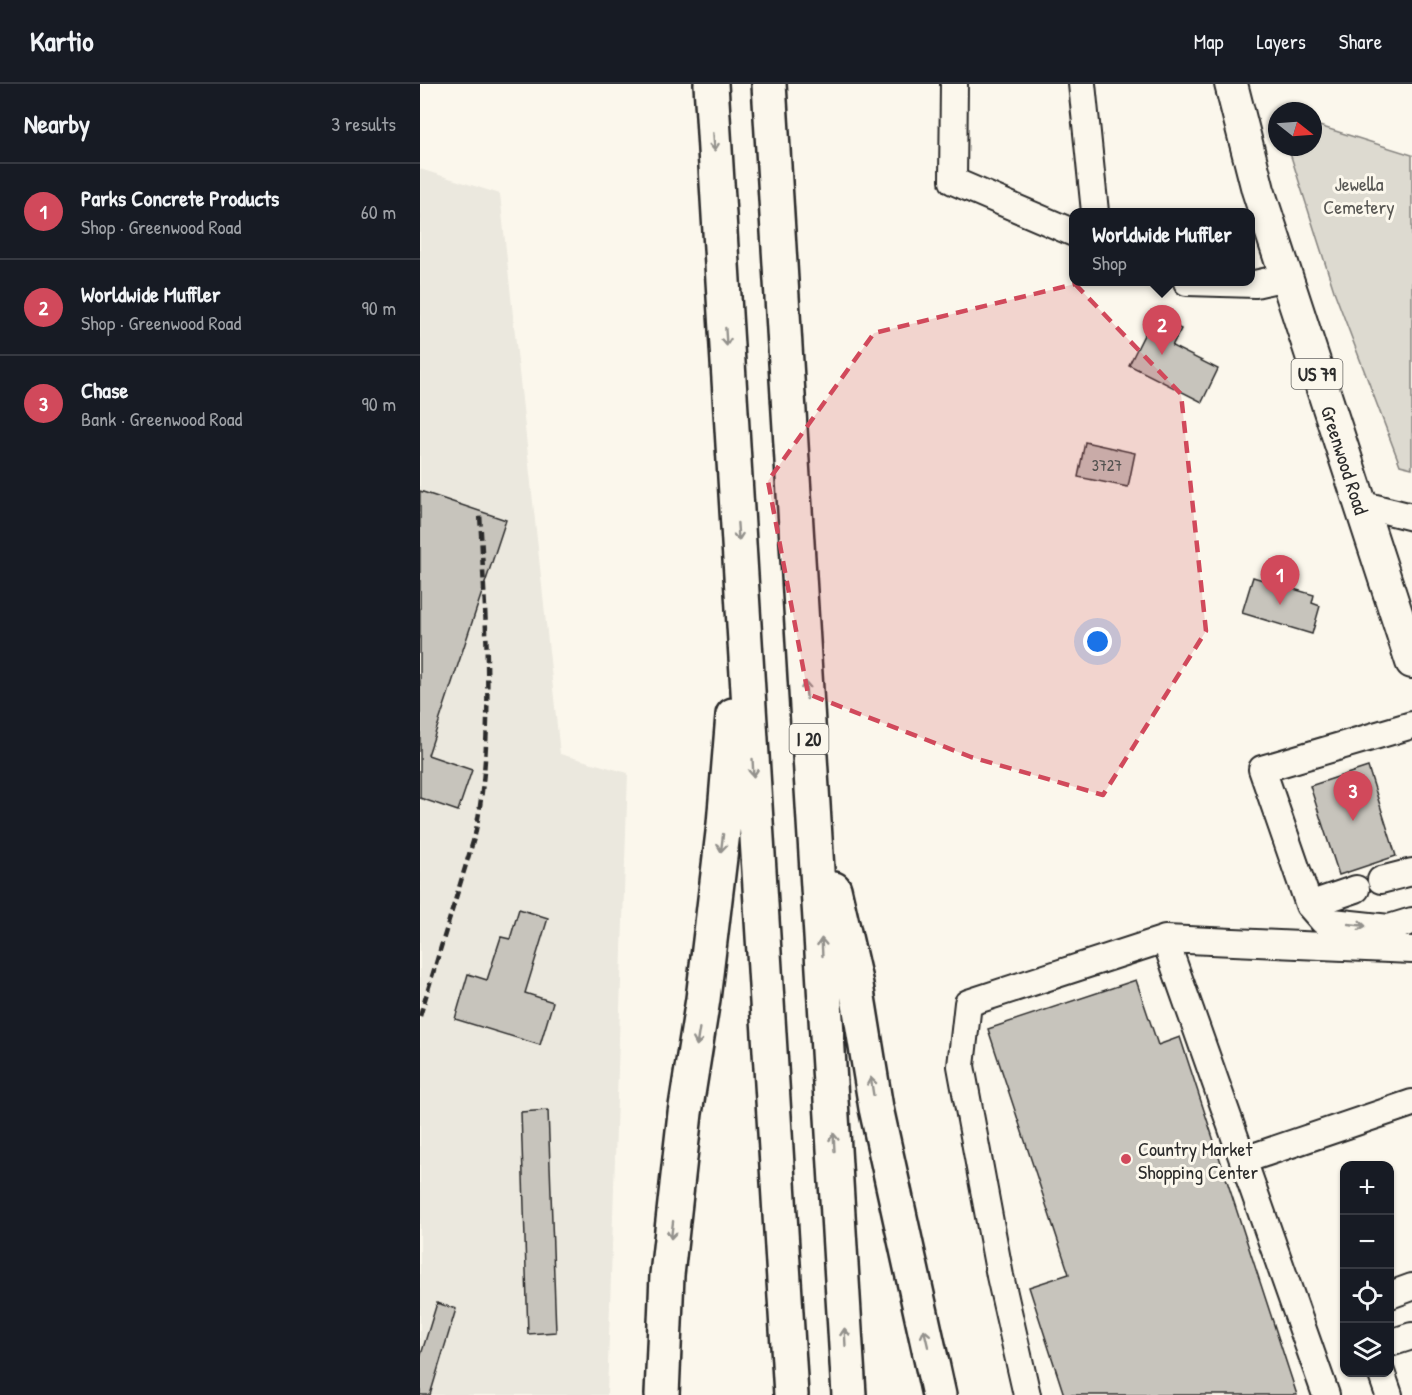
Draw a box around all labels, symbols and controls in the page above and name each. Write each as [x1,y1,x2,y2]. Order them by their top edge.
text: Kartio [30,22,94,60]
text: Map [1194,27,1223,56]
text: Layers [1256,27,1306,56]
text: Share [1339,27,1382,56]
north arrow [1268,102,1322,156]
text: Nearby [24,106,90,141]
text: 3 results [331,110,396,137]
one-way arrow [709,132,720,152]
park label: Jewella Cemetery [1323,170,1395,220]
text: Parks Concrete Products [81,183,279,213]
text: 1 [40,198,47,225]
text: 60 m [361,198,396,225]
popup [1069,208,1255,286]
text: Shop · Greenwood Road [81,213,241,240]
text: Worldwide Muffler [1092,219,1232,249]
text: Shop [1092,249,1127,276]
text: Worldwide Muffler [81,279,220,309]
text: 2 [39,294,48,321]
text: 90 m [362,294,396,321]
pin: 2 [1142,306,1182,355]
text: Shop · Greenwood Road [81,309,241,336]
one-way arrow [721,327,732,347]
road number: US 79 [1292,359,1342,389]
text: Chase [81,375,128,405]
text: 3 [39,390,48,417]
text: 90 m [362,390,396,417]
street label: Greenwood Road [1315,402,1375,518]
text: Bank · Greenwood Road [81,405,242,432]
house number: 3727 [1092,454,1122,476]
one-way arrow [733,521,744,541]
pin: 1 [1260,556,1300,605]
your location [1083,627,1112,656]
one-way arrow [800,680,811,700]
road number: I 20 [790,724,828,754]
one-way arrow [747,758,758,778]
pin: 3 [1334,772,1372,821]
one-way arrow [716,833,727,853]
one-way arrow [1347,920,1366,931]
one-way arrow [816,938,827,958]
one-way arrow [692,1026,703,1046]
one-way arrow [867,1076,878,1096]
one-way arrow [828,1132,839,1152]
place label: Country Market Shopping Center [1138,1135,1259,1185]
marker: Country Market Shopping Center [1119,1152,1133,1166]
map controls [1340,1161,1394,1377]
button: + [1340,1161,1394,1215]
button: − [1340,1215,1394,1269]
one-way arrow [666,1219,677,1239]
button: locate [1340,1269,1394,1323]
button: layers [1340,1323,1394,1377]
one-way arrow [840,1327,851,1347]
one-way arrow [920,1329,932,1348]

